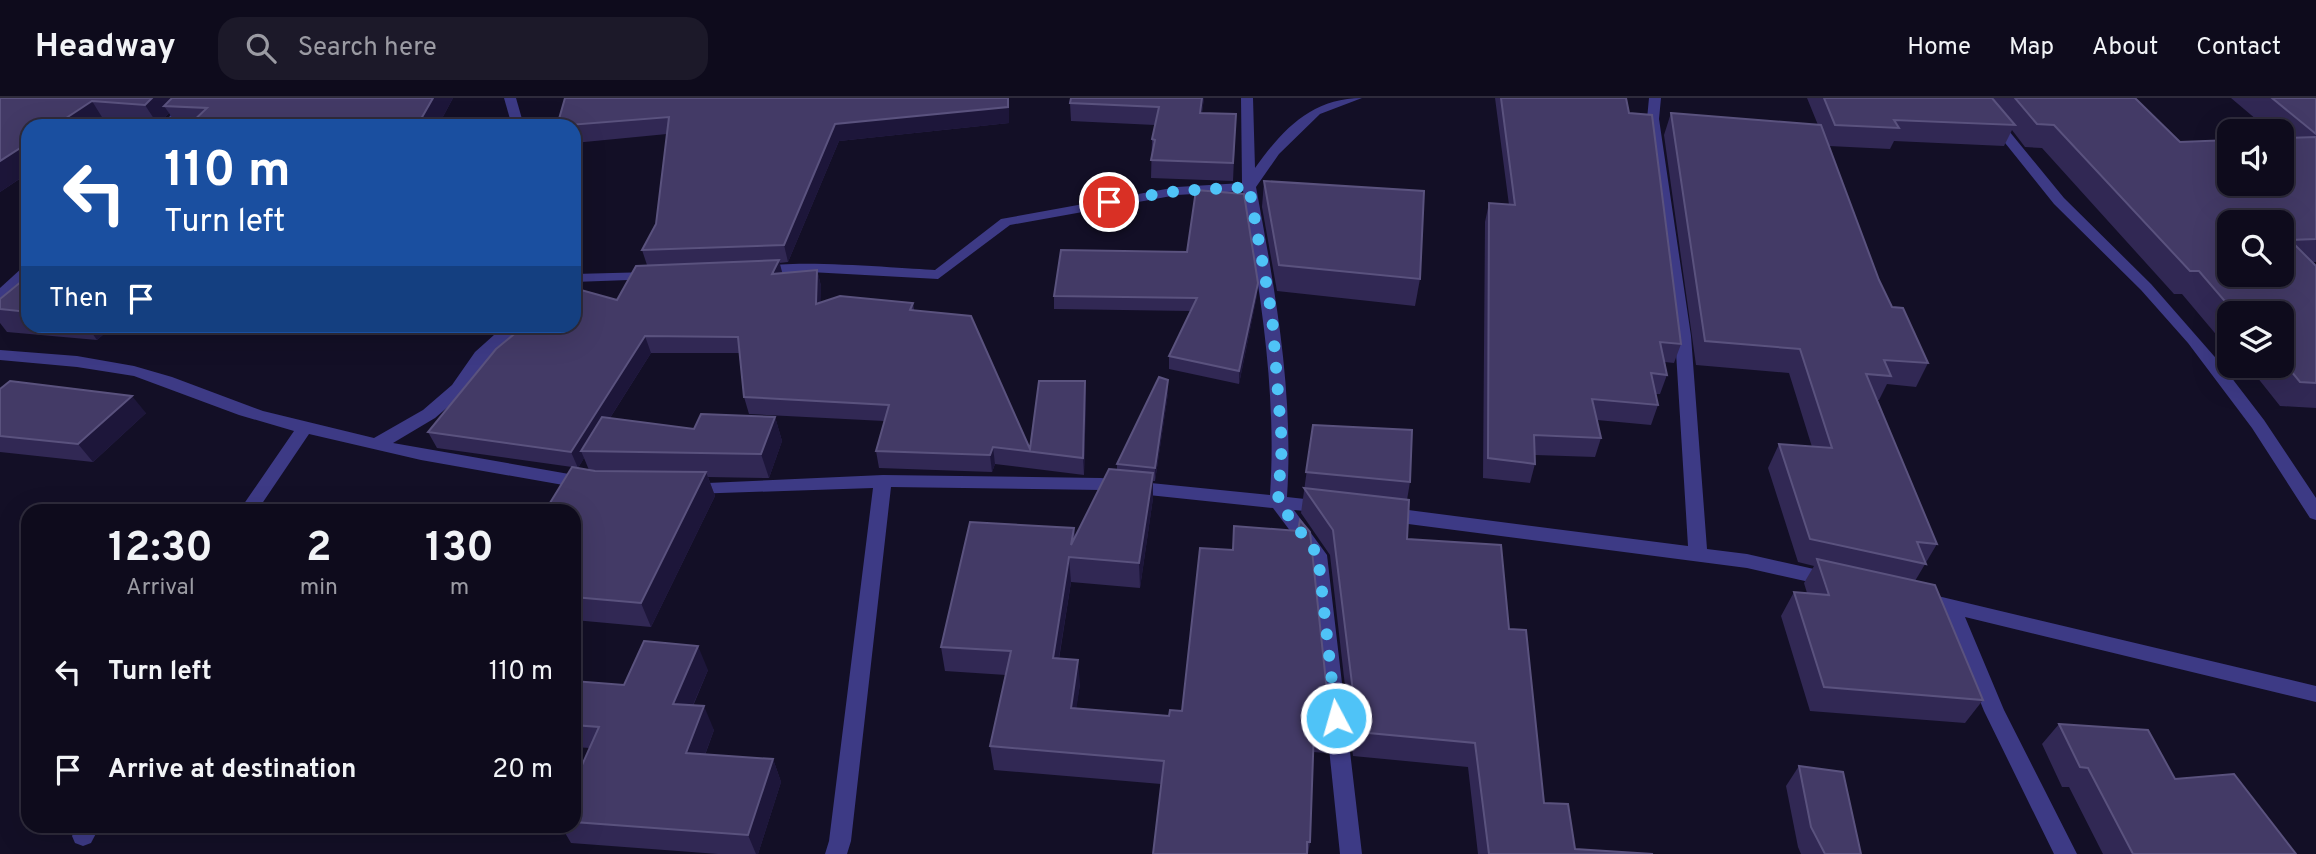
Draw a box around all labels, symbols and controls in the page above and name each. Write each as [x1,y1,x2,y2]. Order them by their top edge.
search box [218,17,708,80]
text: Headway [35,27,176,69]
icon: search [242,29,280,67]
text: Search here [298,32,437,65]
text: Home [1907,33,1971,63]
text: Map [2009,33,2054,63]
text: About [2092,33,2158,63]
text: Contact [2196,33,2281,63]
map controls [2217,119,2294,378]
button: sound [2217,119,2294,196]
text: 110 m [164,142,291,204]
icon: left [49,147,140,238]
pin [1079,172,1139,232]
icon: arrive [1090,183,1128,221]
text: Turn left [164,203,285,243]
button: search [2217,210,2294,287]
icon: arrive [122,280,160,318]
text: Then [49,283,108,316]
button: layers [2217,301,2294,378]
text: 12:30 [108,523,213,576]
text: 2 [306,523,332,576]
text: 130 [425,523,494,576]
text: Arrival [126,574,195,603]
text: min [300,574,338,603]
text: m [450,574,469,603]
icon: left [49,653,87,691]
text: Turn left [108,656,212,689]
text: 110 m [489,656,553,689]
position arrow [1299,681,1373,755]
icon: arrive [49,751,87,789]
text: Arrive at destination [108,754,356,787]
text: 20 m [492,754,553,787]

